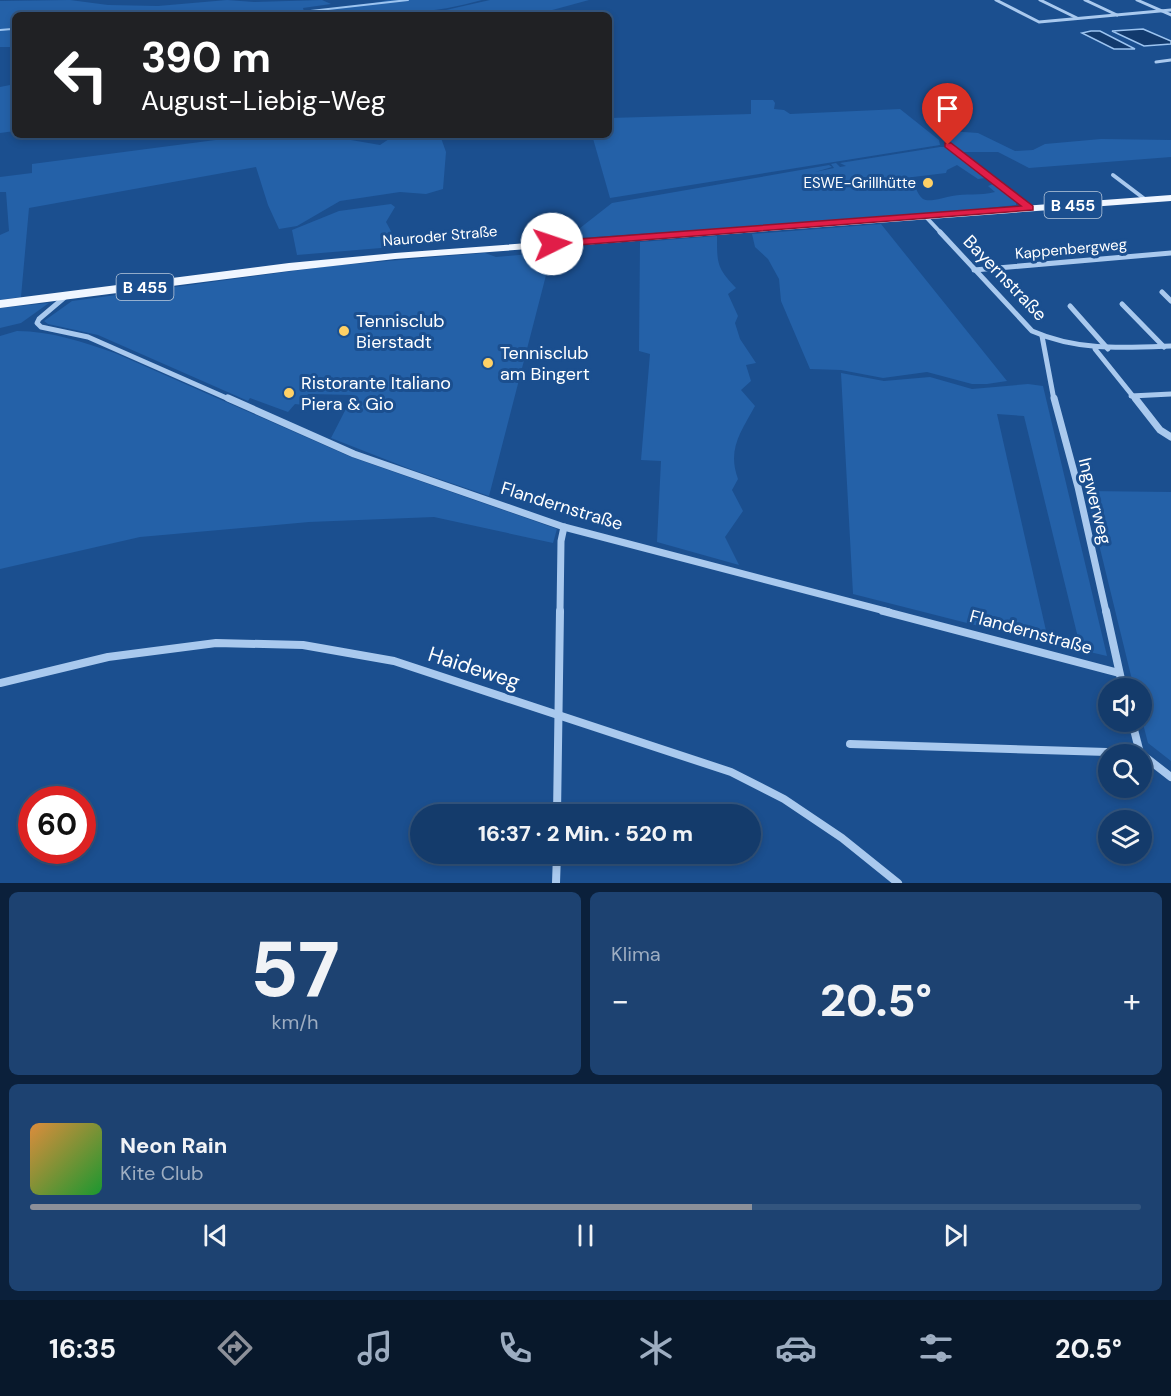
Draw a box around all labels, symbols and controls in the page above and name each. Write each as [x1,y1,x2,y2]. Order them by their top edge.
text: 390 m [141,30,271,85]
icon: left [42,36,120,114]
text: August-Liebig-Weg [141,83,386,118]
pin [922,83,973,145]
icon: arrive [931,92,964,125]
place label: ESWE-Grillhütte [803,173,916,193]
marker: ESWE-Grillhütte [921,176,935,190]
road number: B 455 [1044,192,1102,218]
position arrow [520,212,584,276]
street label: Nauroder Straße [382,221,498,251]
street label: Bayernstraße [958,230,1052,326]
street label: Kappenbergweg [1014,234,1128,264]
road number: B 455 [116,274,174,300]
place label: Tennisclub Bierstadt [356,309,445,354]
marker: Tennisclub Bierstadt [337,324,351,338]
place label: Tennisclub am Bingert [500,341,590,386]
marker: Tennisclub am Bingert [481,356,495,370]
place label: Ristorante Italiano Piera & Gio [301,371,451,416]
marker: Ristorante Italiano Piera & Gio [282,386,296,400]
street label: Ingwerweg [1073,455,1117,547]
street label: Flandernstraße [498,476,626,536]
street label: Flandernstraße [967,604,1095,660]
street label: Haideweg [425,640,524,696]
map controls [1098,678,1152,864]
button: sound [1098,678,1152,732]
button: search [1098,744,1152,798]
speed limit sign: 60 [18,786,96,864]
button: layers [1098,810,1152,864]
text: 16:37 · 2 Min. · 520 m [478,819,693,848]
text: 57 [250,919,340,1020]
text: Klima [611,941,661,967]
text: 20.5° [820,971,932,1030]
text: − [611,979,629,1022]
text: + [1123,979,1141,1022]
text: km/h [271,1009,319,1035]
text: Neon Rain [120,1131,227,1160]
text: Kite Club [120,1160,204,1186]
icon: previous [199,1219,232,1252]
icon: pause [569,1219,602,1252]
icon: next [939,1219,972,1252]
icon: directions [214,1327,256,1369]
icon: music [354,1327,396,1369]
icon: phone [494,1327,536,1369]
icon: climate [635,1327,677,1369]
icon: car [775,1327,817,1369]
icon: filters [915,1327,957,1369]
text: 16:35 [49,1331,116,1366]
text: 20.5° [1055,1331,1122,1366]

